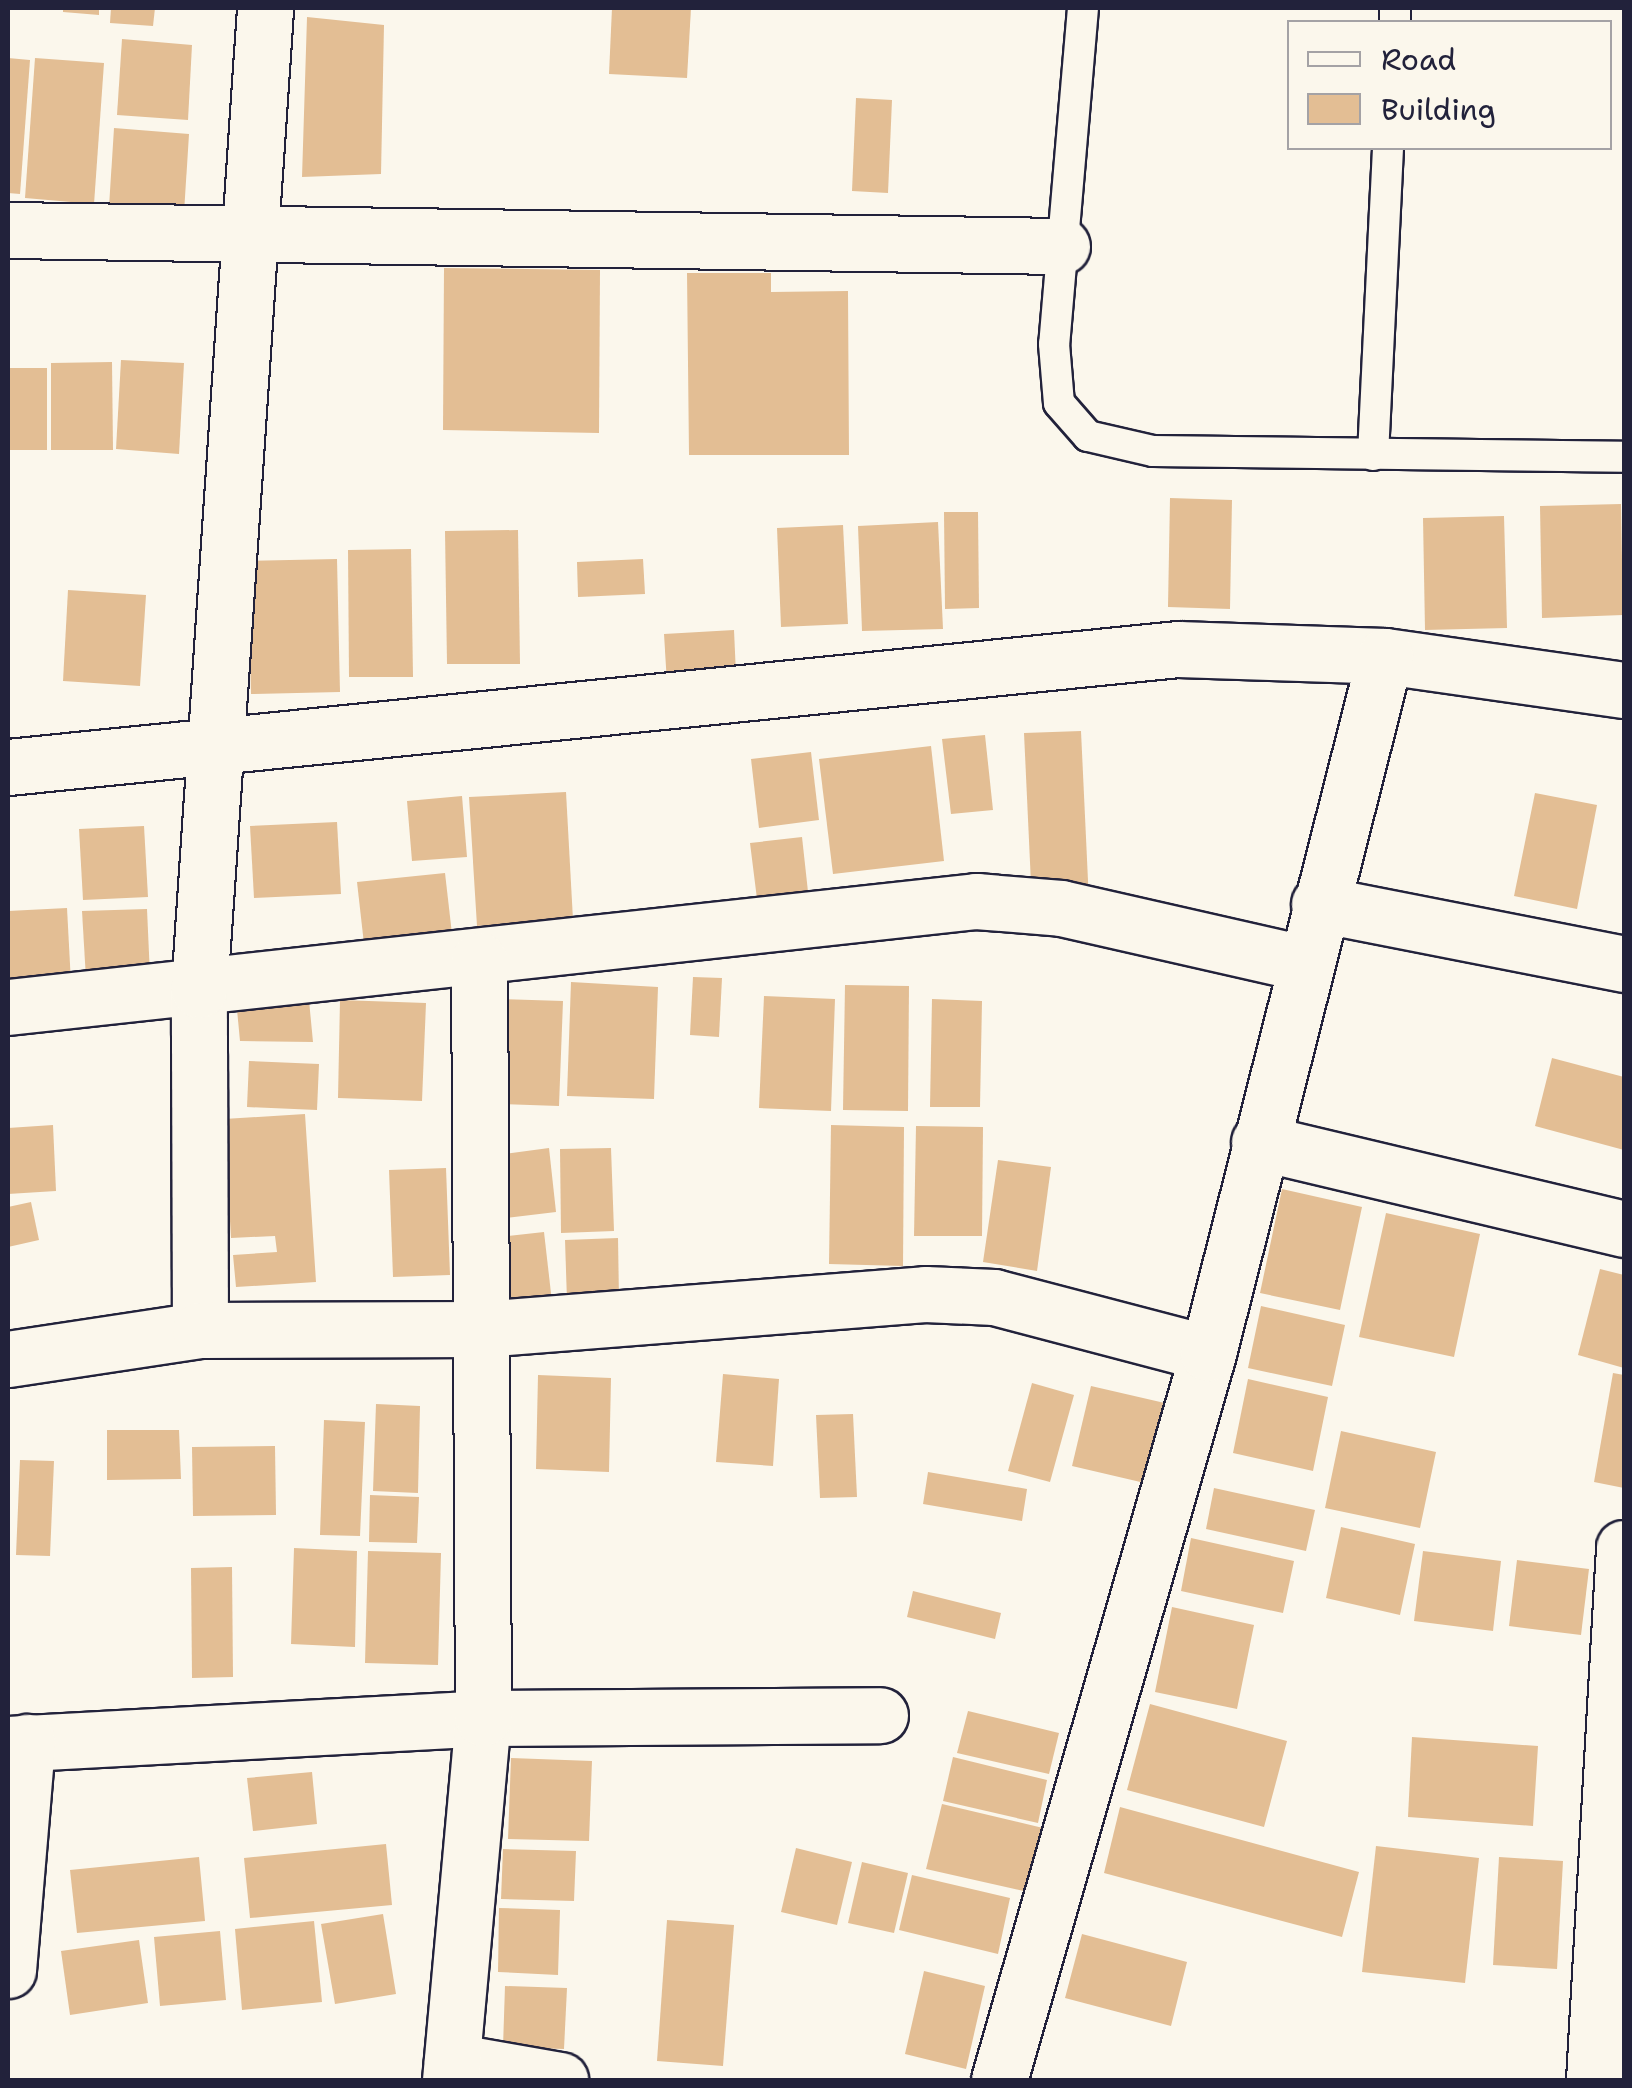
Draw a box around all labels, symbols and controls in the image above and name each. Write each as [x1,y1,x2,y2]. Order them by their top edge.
legend [1287,20,1612,150]
text: Road [1381,39,1456,80]
text: Building [1381,89,1496,130]

